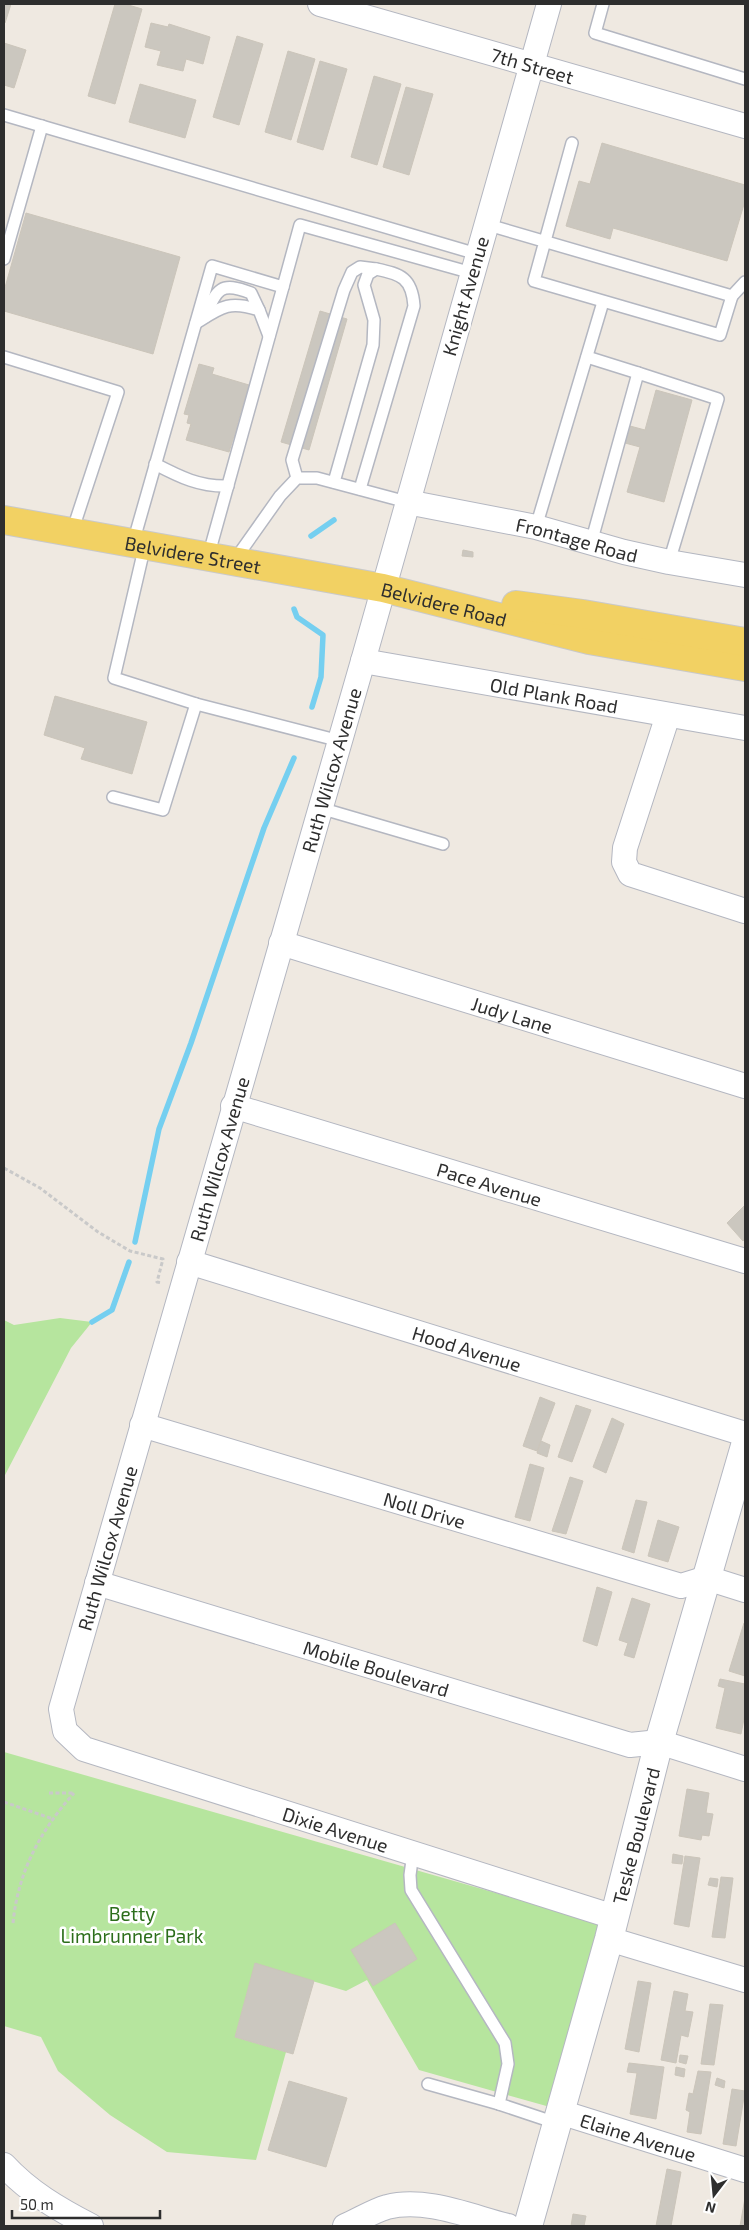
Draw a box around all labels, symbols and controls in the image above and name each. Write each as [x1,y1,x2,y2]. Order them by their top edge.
street label: 7th Street [488,42,576,88]
street label: Knight Avenue [437,234,493,358]
street label: Frontage Road [514,512,640,566]
street label: Belvidere Street [123,530,263,577]
street label: Belvidere Road [379,577,509,630]
street label: Old Plank Road [488,672,620,717]
street label: Ruth Wilcox Avenue [296,685,366,855]
street label: Judy Lane [469,991,556,1038]
street label: Ruth Wilcox Avenue [184,1074,254,1244]
street label: Pace Avenue [434,1157,545,1210]
street label: Hood Avenue [410,1320,524,1376]
street label: Ruth Wilcox Avenue [72,1463,142,1633]
street label: Noll Drive [381,1486,468,1533]
street label: Mobile Boulevard [301,1635,452,1701]
street label: Teske Boulevard [607,1765,664,1906]
street label: Dixie Avenue [280,1801,391,1856]
park label: Betty Limbrunner Park [61,1902,204,1947]
street label: Elaine Avenue [577,2108,699,2165]
north arrow [689,2170,739,2220]
scale bar [12,2188,160,2220]
text: 50 m [20,2195,54,2213]
text: N [703,2198,717,2218]

